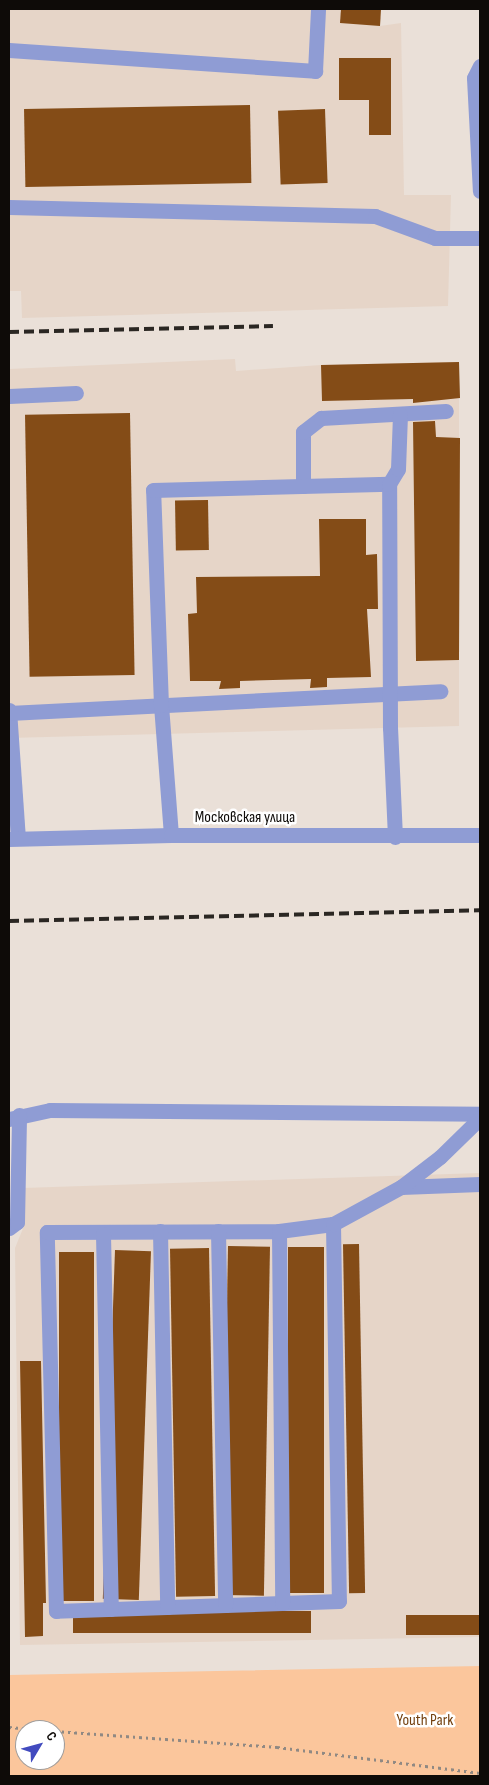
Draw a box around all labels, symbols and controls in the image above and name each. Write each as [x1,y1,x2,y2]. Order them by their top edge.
street label: Московская улица [195,808,295,828]
park label: Youth Park [397,1711,453,1731]
north arrow [15,1720,65,1770]
text: С [43,1728,61,1744]

